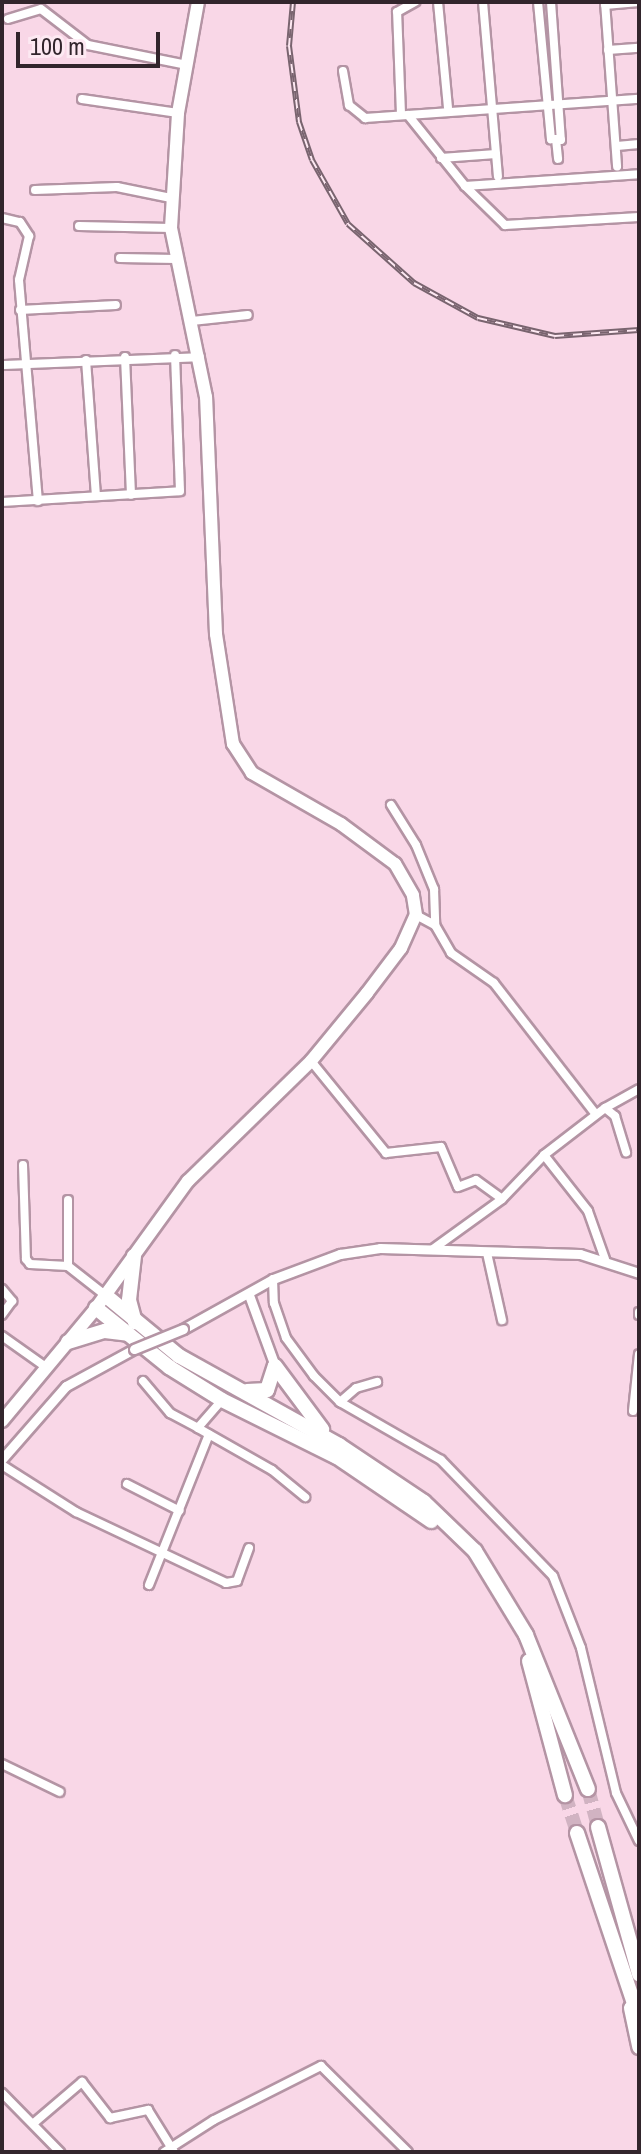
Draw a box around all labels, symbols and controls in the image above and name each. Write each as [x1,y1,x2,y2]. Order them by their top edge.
scale bar [20,16,164,66]
text: 100 m [30,30,85,62]

